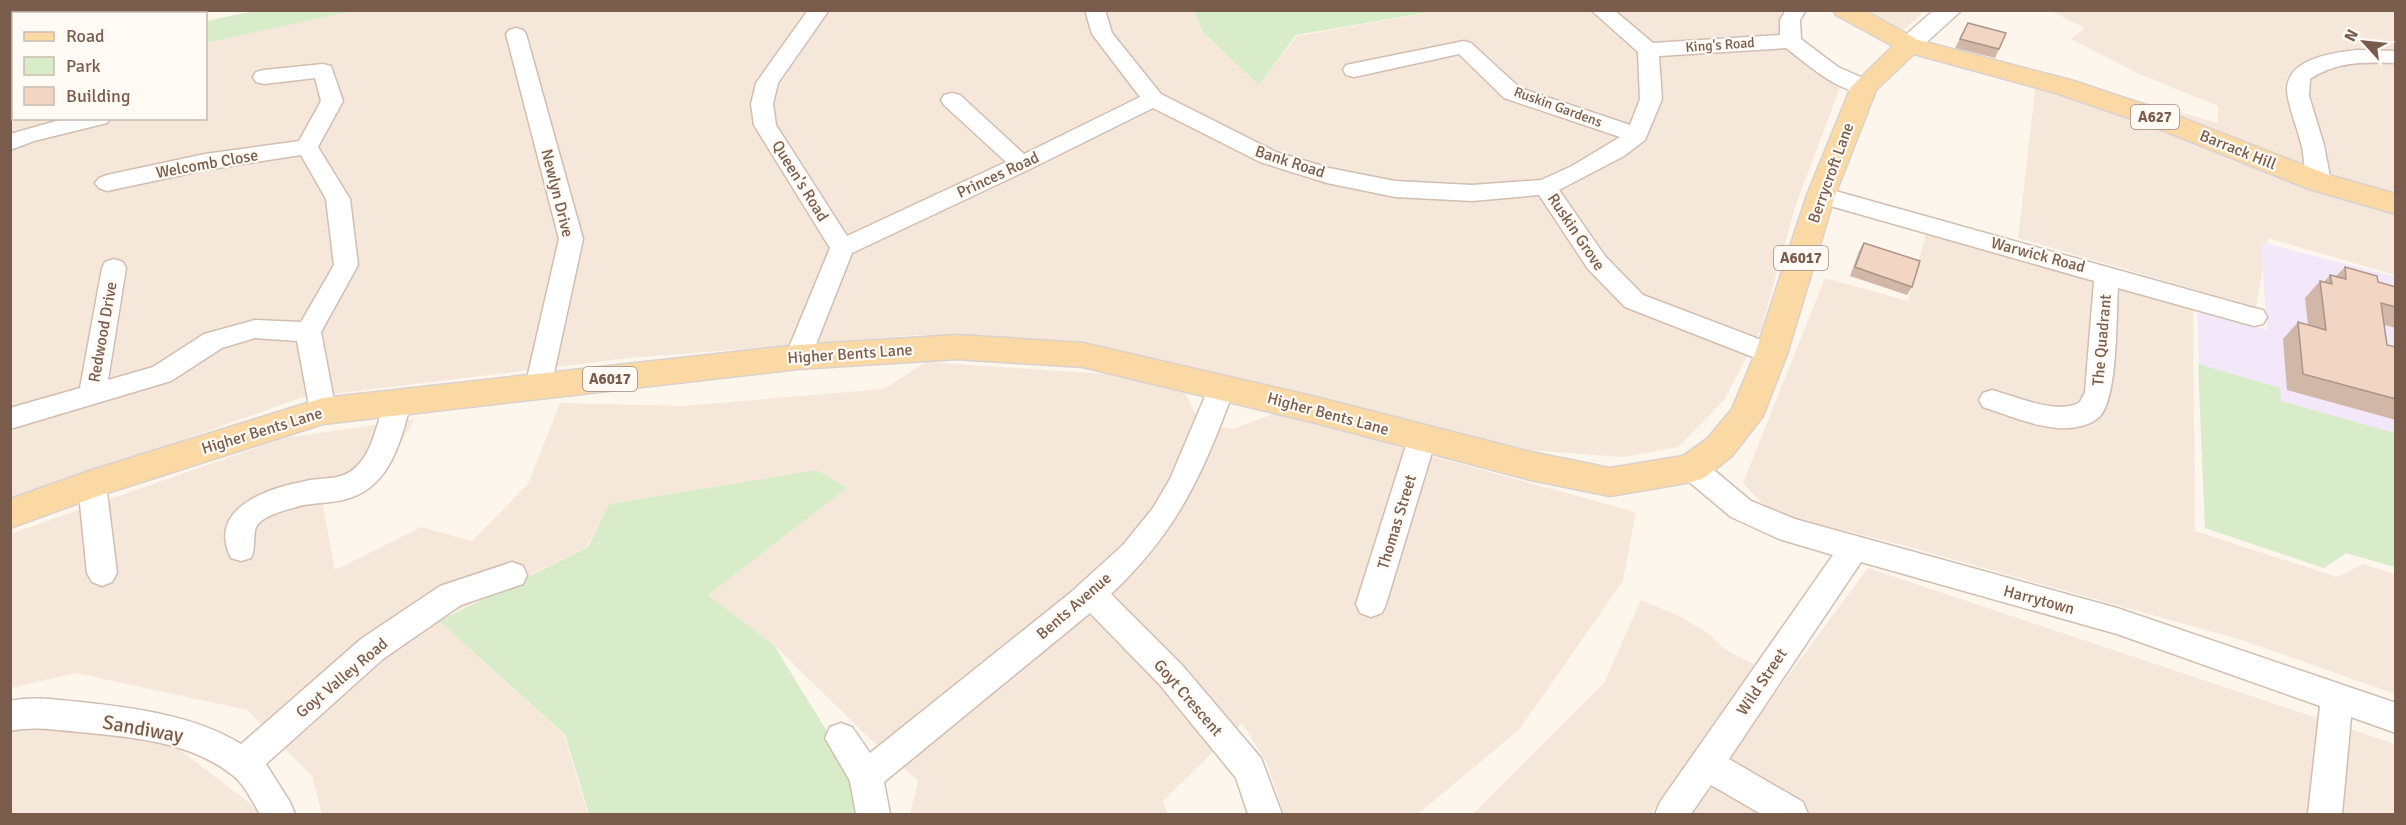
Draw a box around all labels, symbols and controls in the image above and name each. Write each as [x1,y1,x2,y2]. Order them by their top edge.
legend [12,12,207,120]
north arrow [2334,12,2394,72]
text: Road [66,25,105,47]
text: N [2340,26,2363,45]
street label: King's Road [1685,34,1755,56]
text: Park [66,55,101,77]
street label: Ruskin Gardens [1512,83,1604,131]
text: Building [66,85,130,107]
road number: A627 [2131,105,2179,129]
street label: Berrycroft Lane [1804,120,1858,226]
street label: Barrack Hill [2197,126,2280,175]
street label: Queen's Road [767,137,833,225]
street label: Bank Road [1253,141,1327,183]
street label: Welcomb Close [154,145,260,183]
street label: Newlyn Drive [536,147,578,239]
street label: Princes Road [954,147,1042,203]
street label: Ruskin Grove [1543,190,1609,274]
street label: Warwick Road [1989,233,2087,277]
road number: A6017 [1774,246,1828,270]
street label: Redwood Drive [84,280,122,384]
street label: The Quadrant [2088,293,2116,387]
street label: Higher Bents Lane [787,340,913,368]
road number: A6017 [583,367,637,391]
street label: Higher Bents Lane [1265,388,1391,440]
street label: Higher Bents Lane [199,403,325,459]
street label: Thomas Street [1373,472,1421,572]
street label: Bents Avenue [1032,568,1116,644]
street label: Harrytown [2001,581,2077,619]
street label: Goyt Valley Road [292,634,392,722]
street label: Wild Street [1732,644,1792,719]
street label: Goyt Crescent [1149,656,1227,741]
street label: Sandiway [101,710,186,748]

